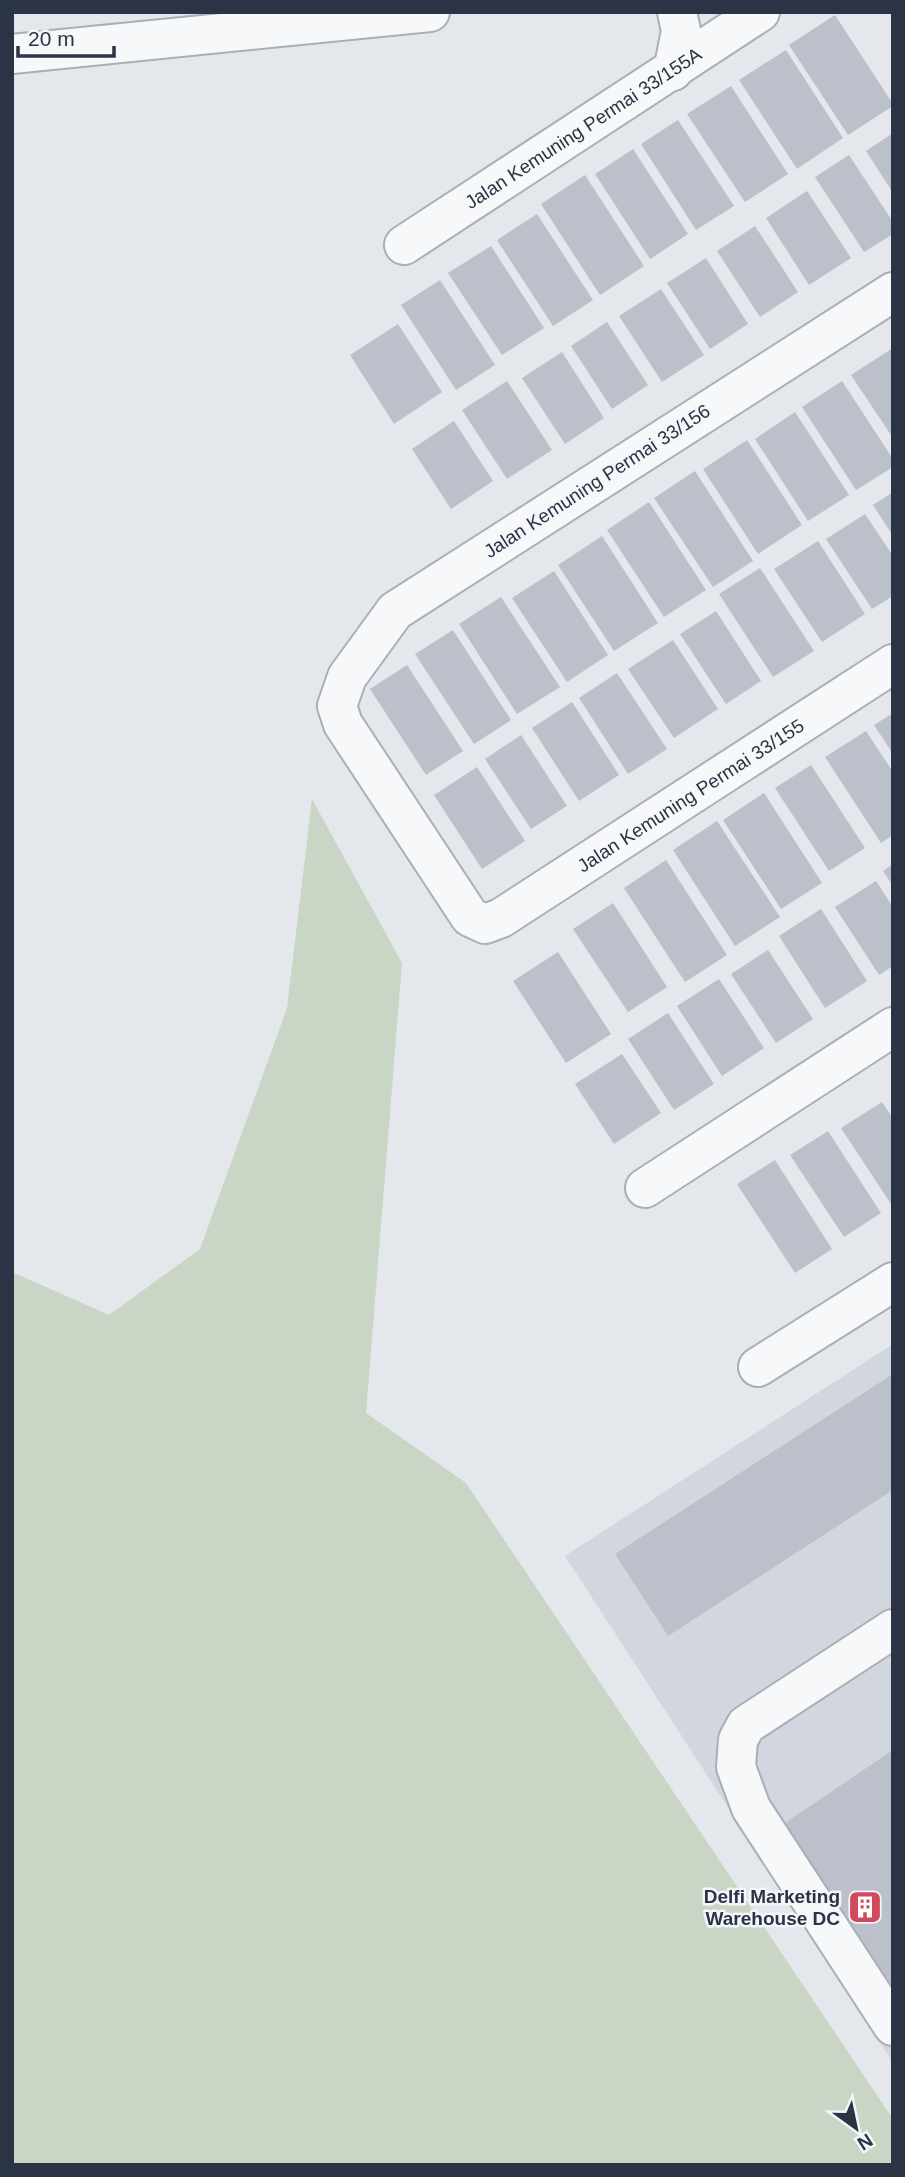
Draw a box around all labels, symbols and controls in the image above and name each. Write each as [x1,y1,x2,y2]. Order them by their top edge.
scale bar [18,14,114,58]
text: 20 m [28,27,75,50]
street label: Jalan Kemuning Permai 33/155A [461,43,705,213]
street label: Jalan Kemuning Permai 33/156 [480,400,714,562]
street label: Jalan Kemuning Permai 33/155 [573,714,807,876]
place label: Delfi Marketing Warehouse DC [704,1886,840,1929]
building icon: Delfi Marketing Warehouse DC [846,1888,884,1926]
north arrow [821,2093,891,2163]
text: N [854,2129,876,2154]

